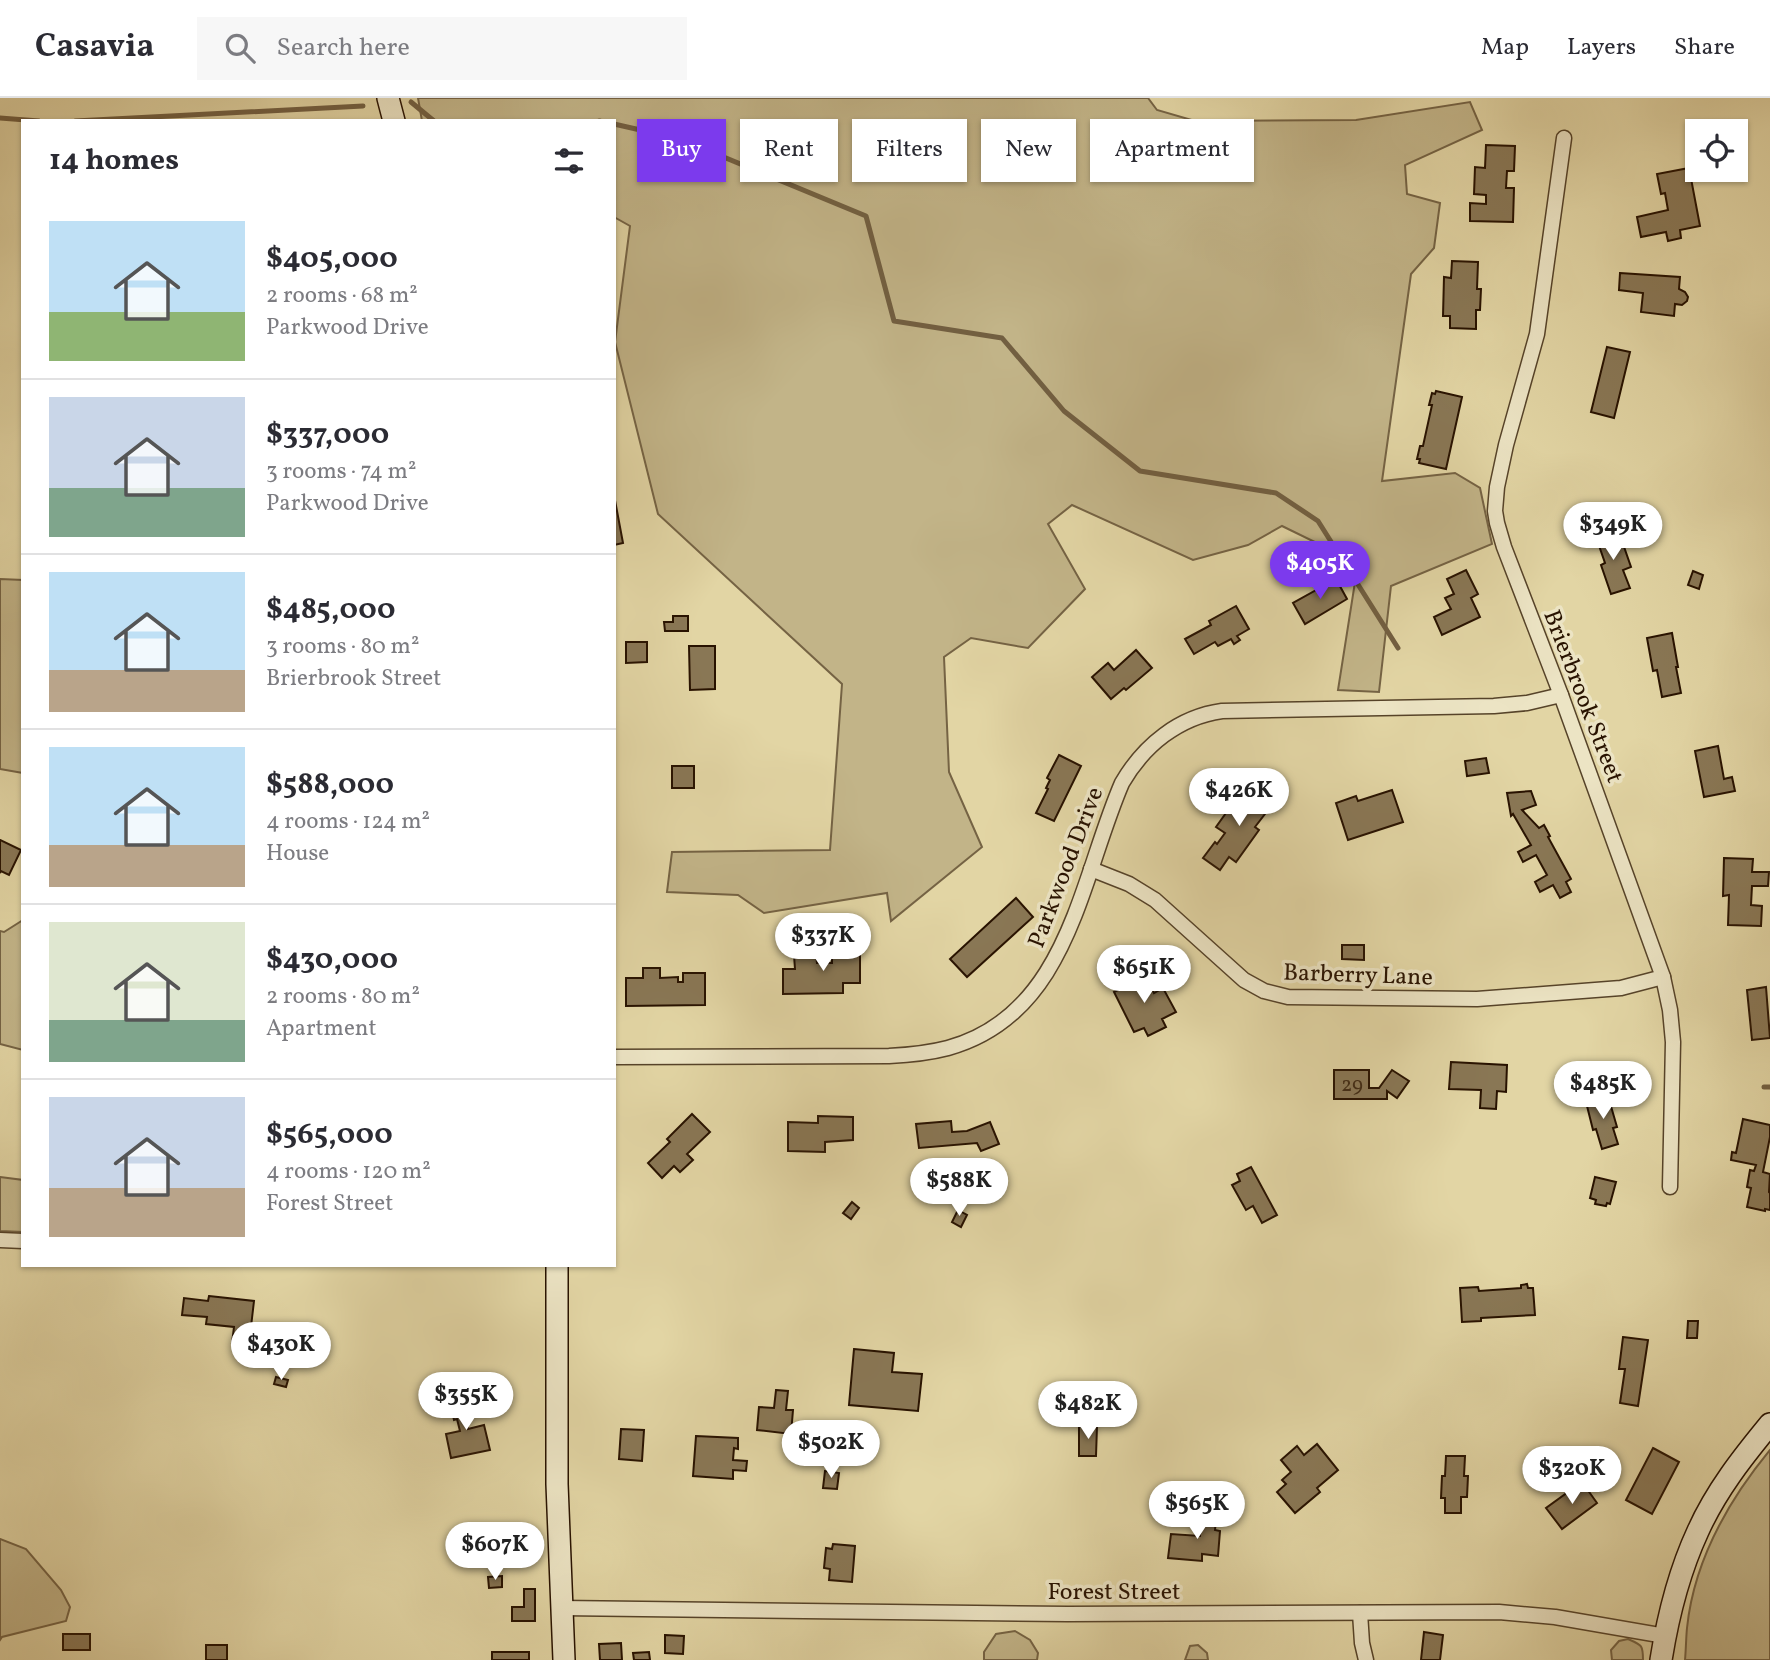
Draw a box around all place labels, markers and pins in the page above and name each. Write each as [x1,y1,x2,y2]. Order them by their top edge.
pin: $349K [1564,503,1662,562]
pin: $405K [1271,542,1369,601]
pin: $426K [1190,768,1288,828]
pin: $337K [774,914,872,973]
pin: $651K [1095,946,1193,1005]
pin: $485K [1554,1062,1652,1121]
pin: $588K [910,1158,1008,1218]
pin: $430K [232,1322,330,1382]
pin: $355K [417,1372,515,1432]
pin: $482K [1039,1382,1137,1441]
pin: $502K [782,1420,880,1480]
pin: $320K [1523,1446,1621,1506]
pin: $565K [1148,1482,1246,1541]
pin: $607K [446,1522,544,1582]

